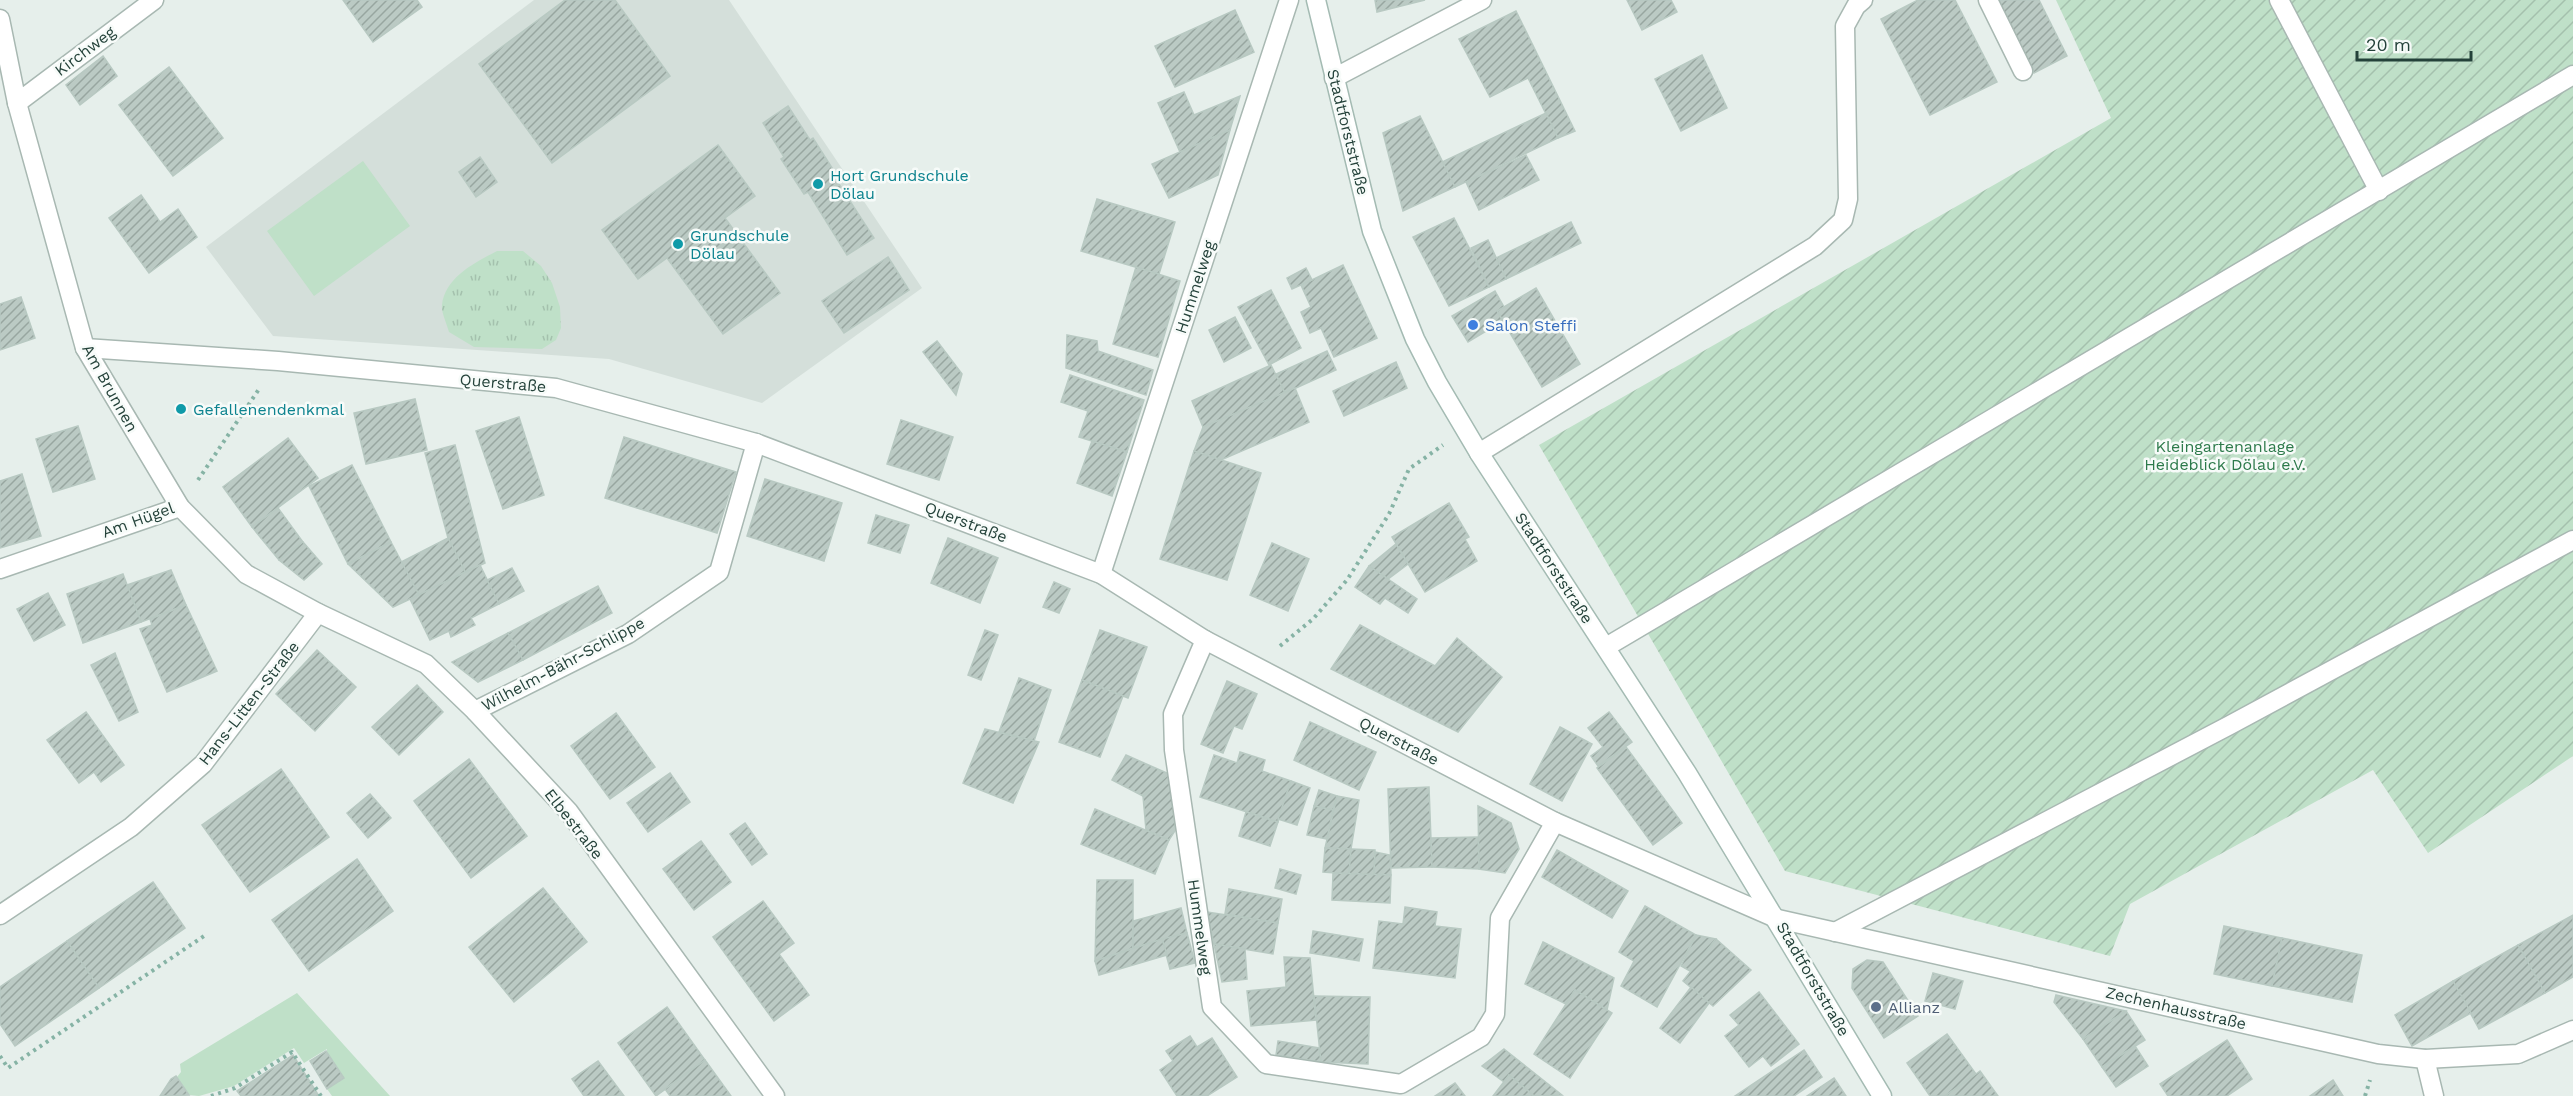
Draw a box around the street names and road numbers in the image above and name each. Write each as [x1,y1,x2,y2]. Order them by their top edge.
street label: Kirchweg [51,22,119,80]
street label: Stadtforststraße [1323,67,1373,197]
street label: Hummelweg [1171,238,1219,336]
street label: Am Brunnen [78,341,142,435]
street label: Querstraße [459,370,547,396]
street label: Am Hügel [99,498,177,542]
street label: Querstraße [922,498,1010,546]
street label: Stadtforststraße [1511,509,1597,627]
street label: Wilhelm-Bähr-Schlippe [478,613,648,715]
street label: Hans-Litten-Straße [195,637,303,769]
street label: Querstraße [1356,713,1442,769]
street label: Elbestraße [541,785,607,863]
street label: Hummelweg [1184,878,1216,977]
street label: Stadtforststraße [1773,918,1853,1040]
street label: Zechenhausstraße [2104,983,2248,1033]

